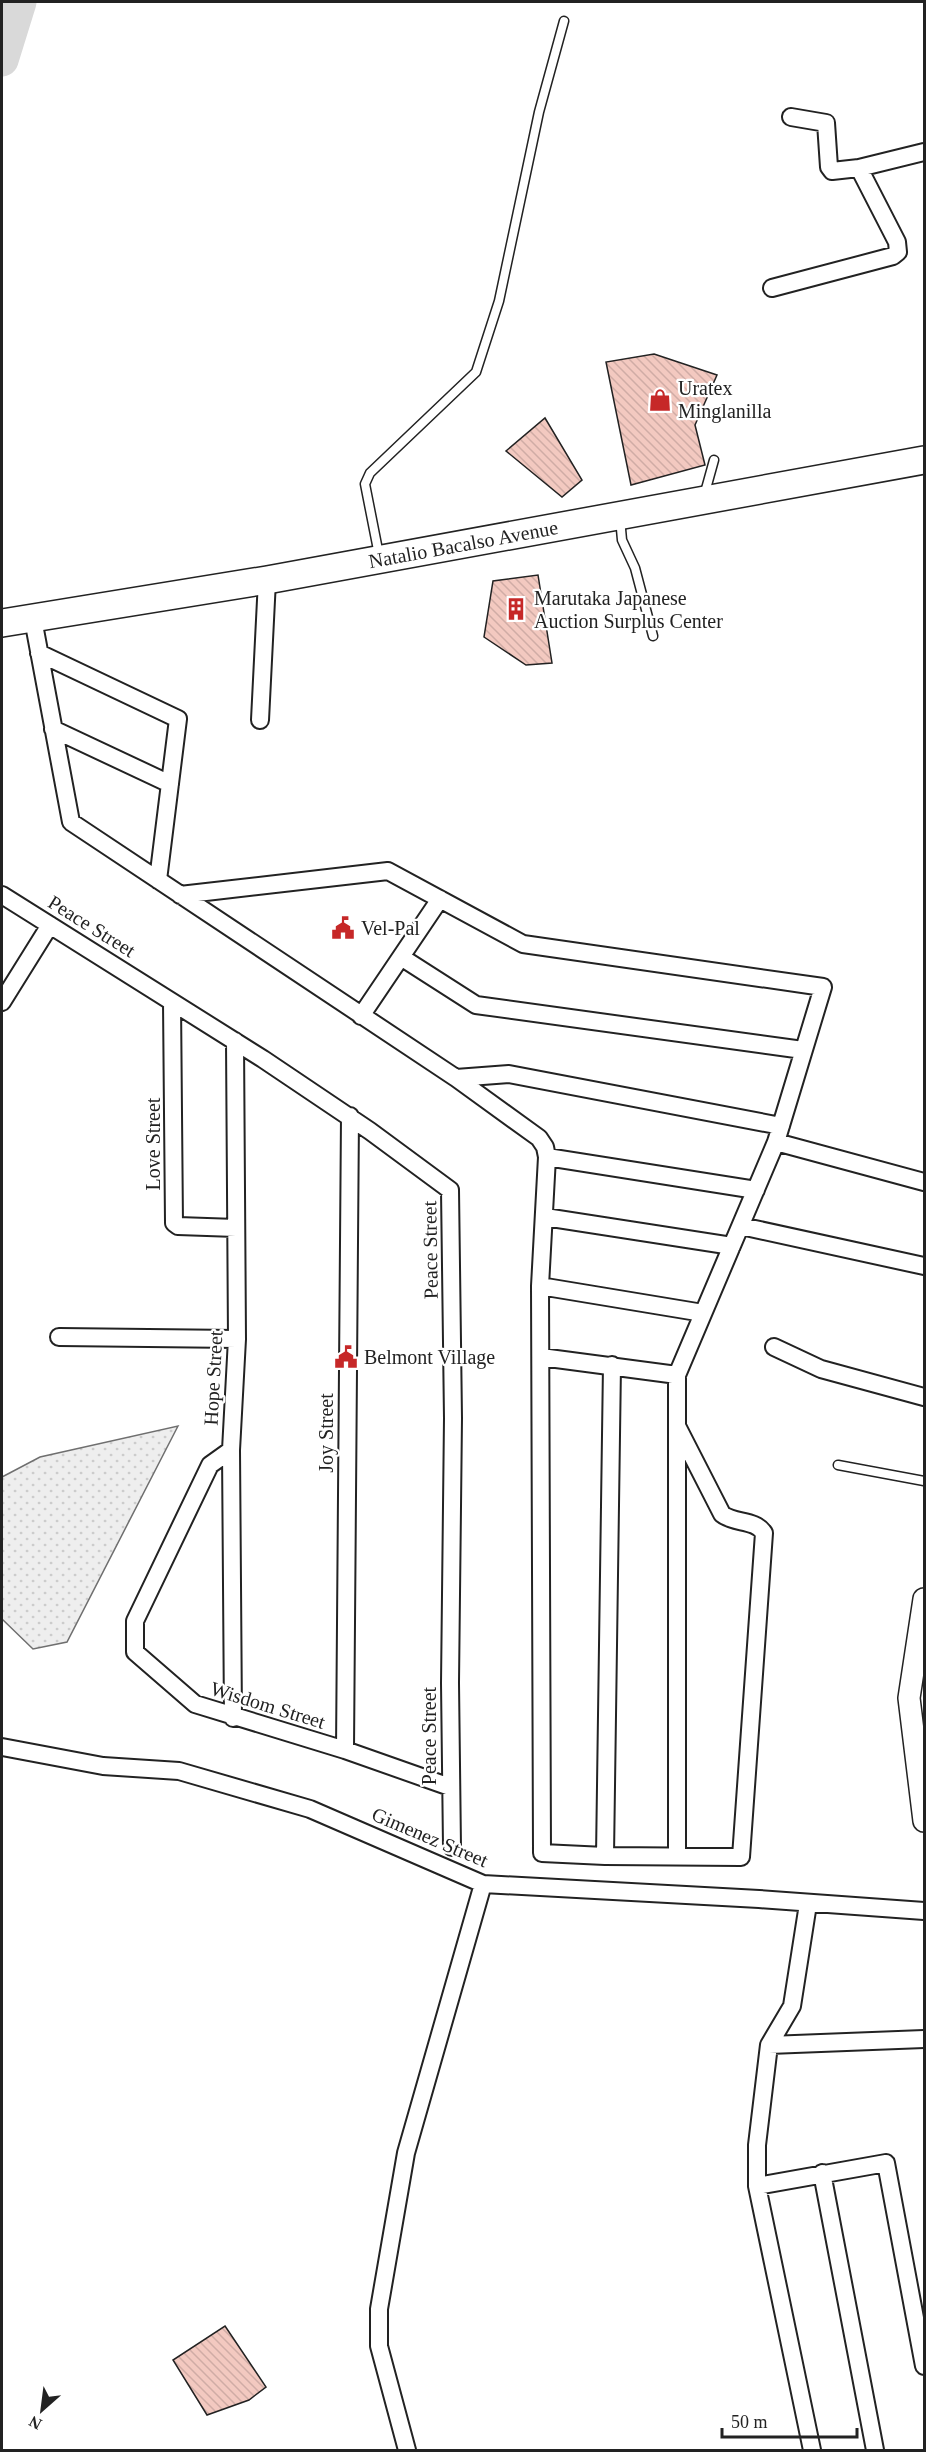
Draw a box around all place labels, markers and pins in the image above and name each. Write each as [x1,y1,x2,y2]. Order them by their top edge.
place label: Uratex Minglanilla [678,377,771,423]
shop icon: Uratex Minglanilla [647,387,673,413]
place label: Marutaka Japanese Auction Surplus Center [534,587,723,633]
building icon: Marutaka Japanese Auction Surplus Center [503,596,529,622]
public building icon: Vel-Pal [330,915,356,941]
place label: Vel-Pal [361,917,420,939]
public building icon: Belmont Village [333,1344,359,1370]
place label: Belmont Village [364,1346,495,1369]

